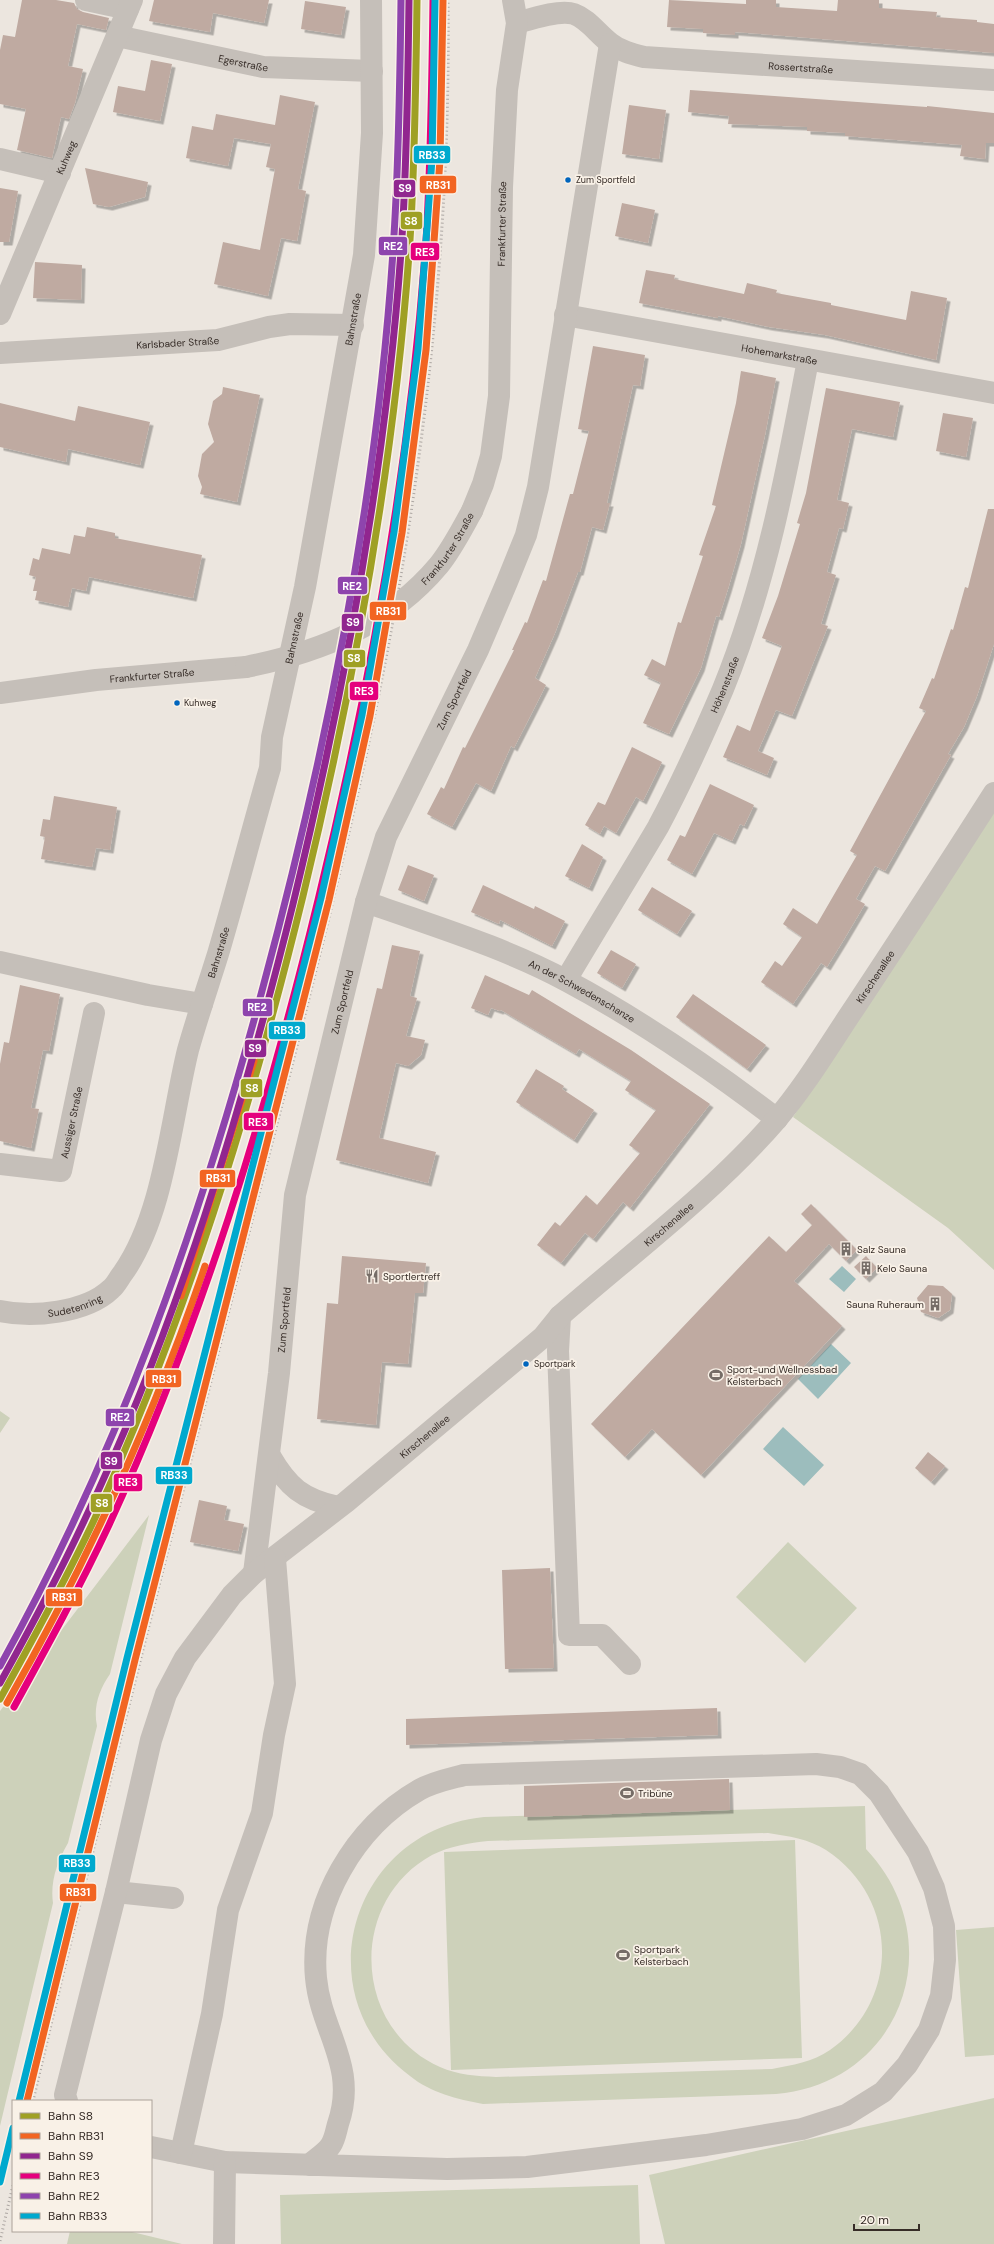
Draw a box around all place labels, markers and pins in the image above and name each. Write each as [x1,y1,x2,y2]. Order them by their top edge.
place label: Zum Sportfeld [576,174,635,186]
marker: Zum Sportfeld [563,175,573,185]
place label: Kuhweg [184,697,216,709]
marker: Kuhweg [172,698,182,708]
building icon: Salz Sauna [838,1241,854,1257]
place label: Salz Sauna [857,1243,906,1256]
building icon: Kelo Sauna [858,1260,874,1276]
place label: Kelo Sauna [877,1262,927,1275]
restaurant icon: Sportlertreff [364,1268,380,1284]
place label: Sportlertreff [383,1270,441,1283]
building icon: Sauna Ruheraum [927,1296,943,1312]
place label: Sauna Ruheraum [846,1298,924,1311]
place label: Sportpark [534,1358,576,1370]
marker: Sportpark [521,1359,531,1369]
place label: Sport-und Wellnessbad Kelsterbach [727,1363,837,1388]
sports icon: Sport-und Wellnessbad Kelsterbach [708,1367,724,1383]
sports icon: Tribüne [619,1785,635,1801]
place label: Tribüne [638,1787,673,1800]
place label: Sportpark Kelsterbach [634,1943,689,1968]
sports icon: Sportpark Kelsterbach [615,1947,631,1963]

